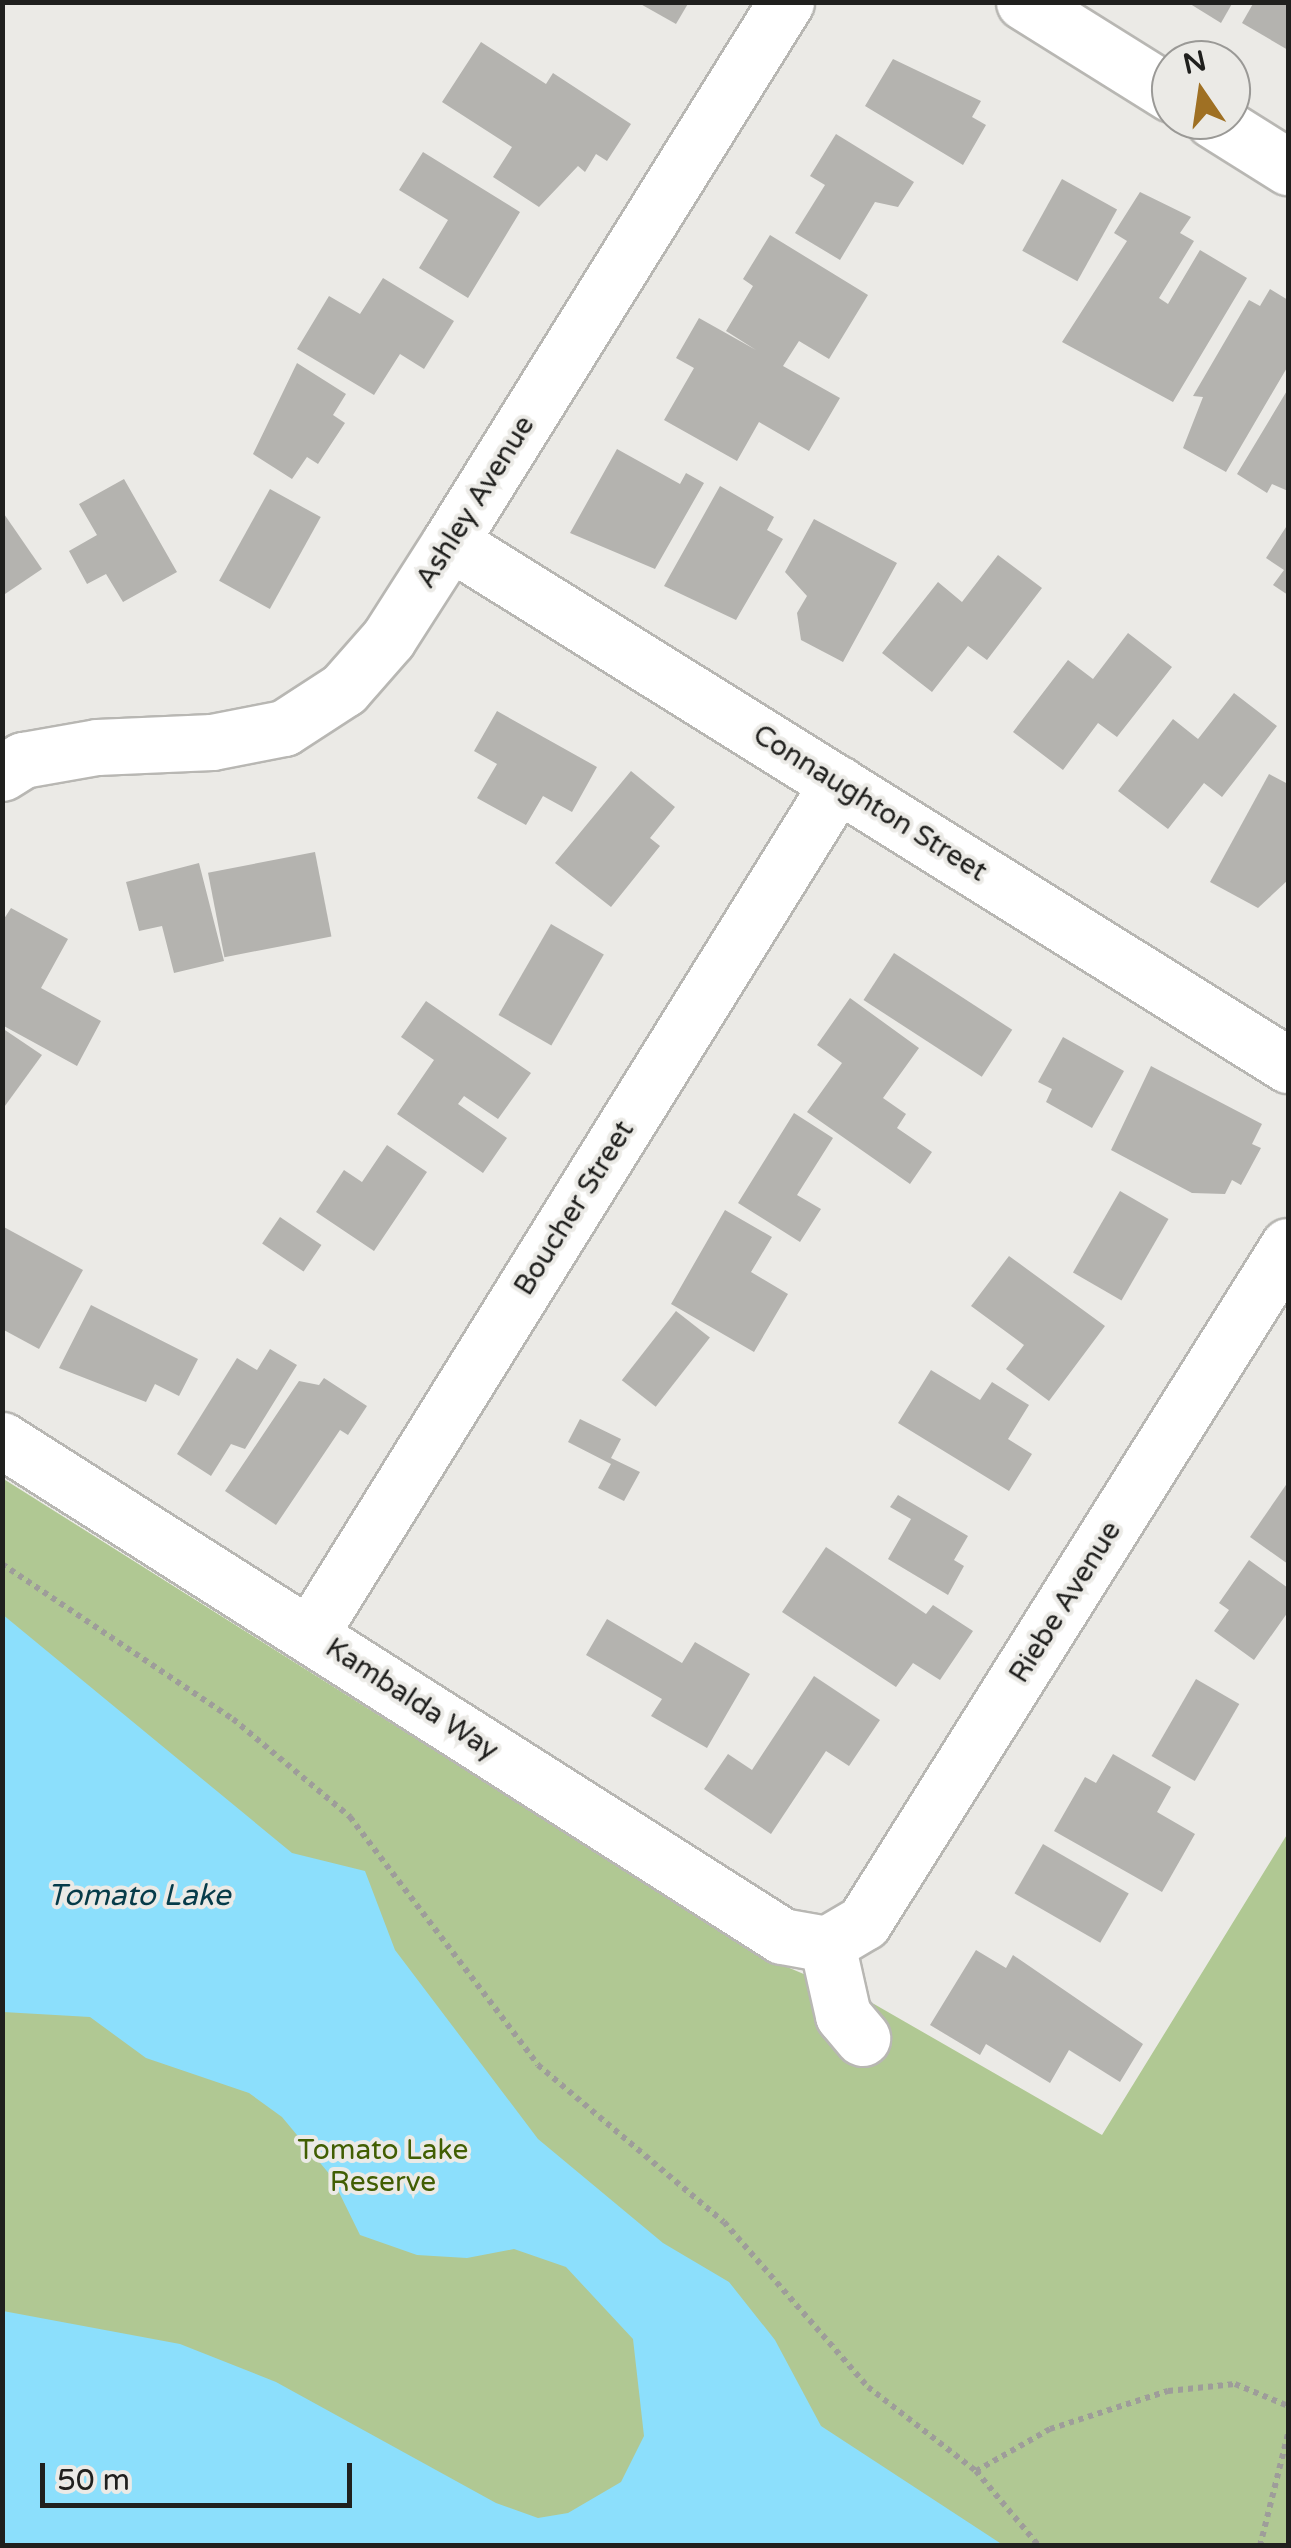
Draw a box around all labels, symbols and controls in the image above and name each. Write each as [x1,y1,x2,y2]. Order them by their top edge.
north arrow [1151,40,1251,140]
text: N [1180,44,1209,82]
street label: Ashley Avenue [409,410,541,594]
street label: Connaughton Street [747,717,993,889]
street label: Boucher Street [507,1115,641,1301]
street label: Riebe Avenue [1002,1515,1128,1689]
street label: Kambalda Way [319,1631,505,1767]
water label: Tomato Lake [47,1878,231,1914]
park label: Tomato Lake Reserve [298,2133,468,2199]
scale bar [45,2443,358,2505]
text: 50 m [57,2462,130,2499]

